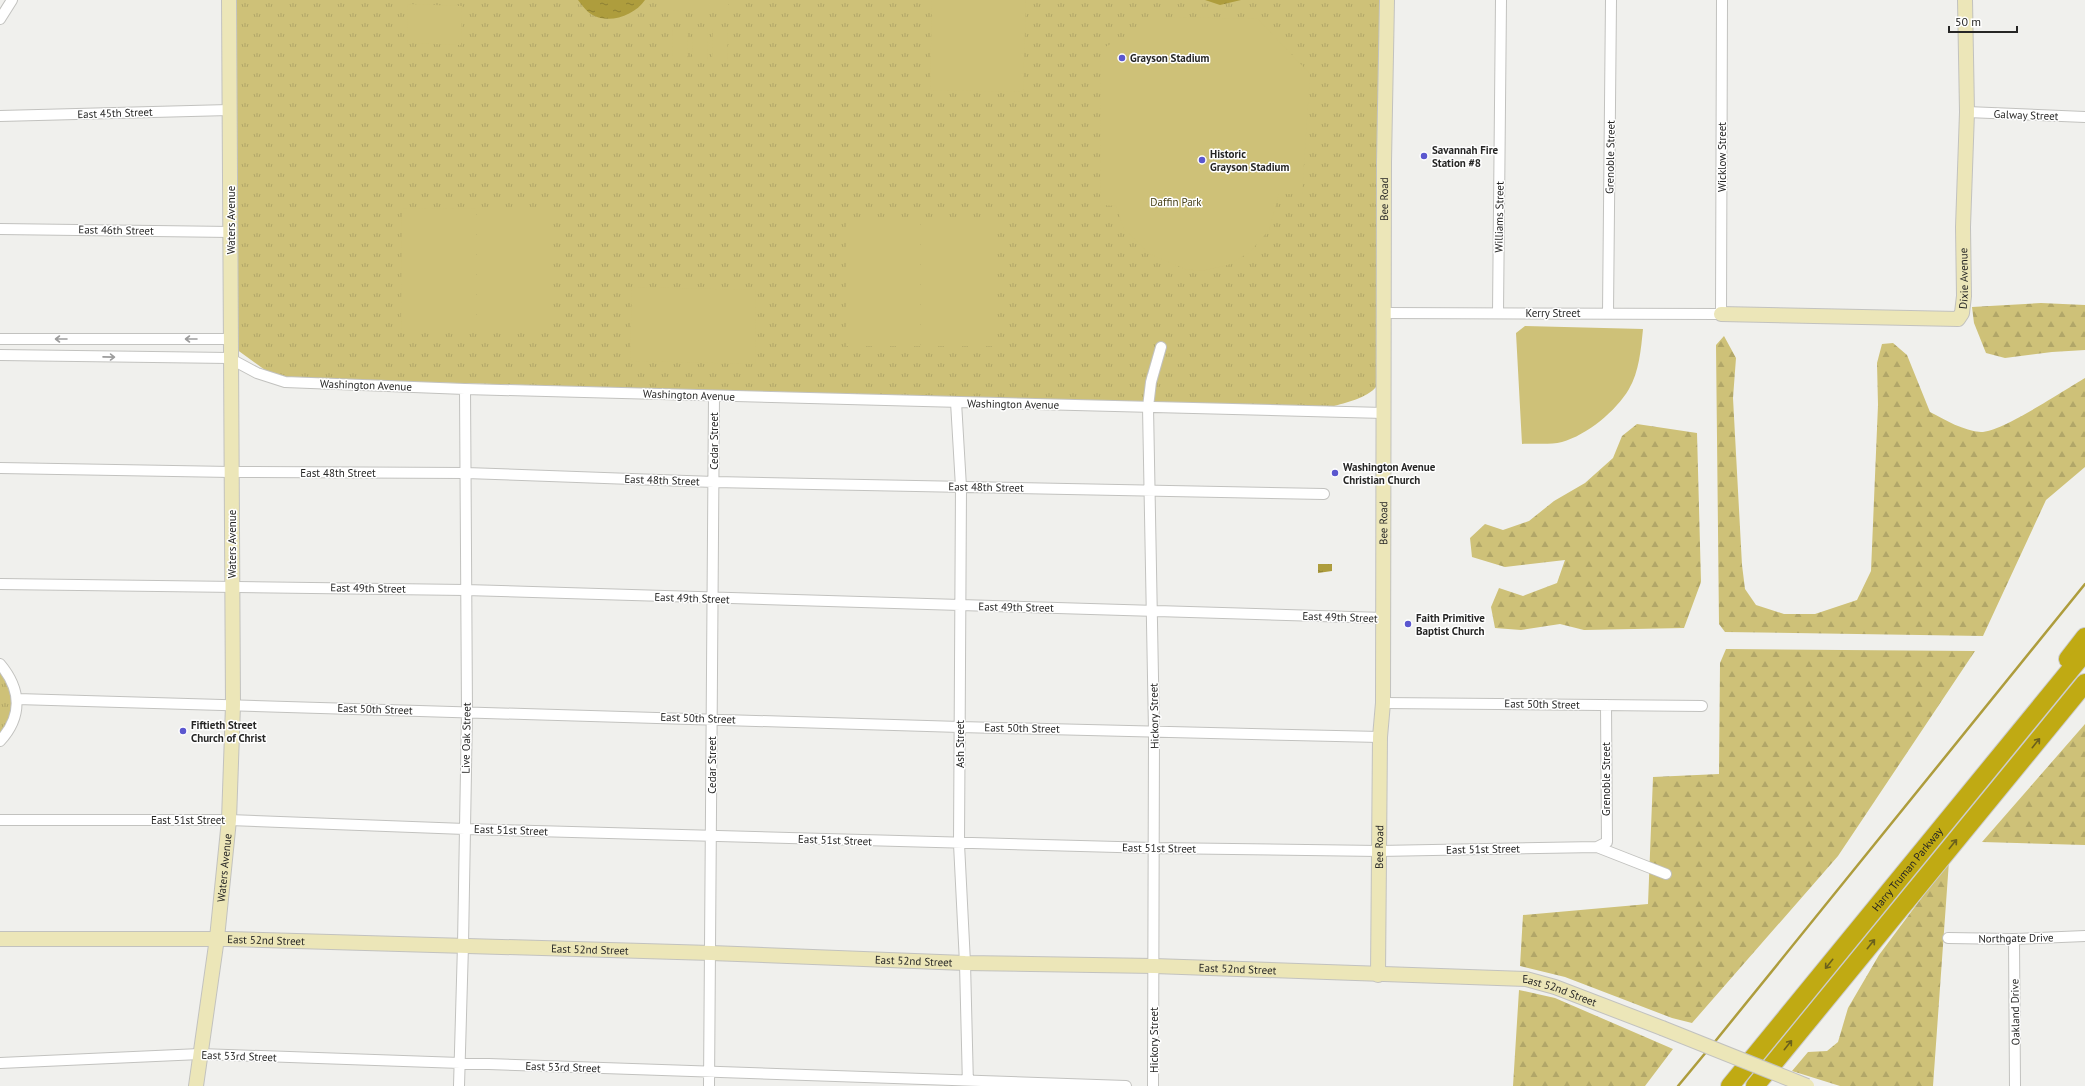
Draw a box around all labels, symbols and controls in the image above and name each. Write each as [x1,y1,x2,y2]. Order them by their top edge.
scale bar [1949,8,2017,34]
text: 50 m [1955,14,1981,29]
place label: Grayson Stadium [1130,51,1210,65]
marker: Grayson Stadium [1117,53,1127,63]
street label: East 45th Street [77,105,153,121]
street label: Galway Street [1993,107,2059,123]
street label: Grenoble Street [1602,120,1618,194]
street label: Wicklow Street [1715,122,1729,192]
place label: Savannah Fire Station #8 [1432,143,1499,170]
place label: Historic Grayson Stadium [1210,147,1290,174]
marker: Savannah Fire Station #8 [1419,151,1429,161]
marker: Historic Grayson Stadium [1197,155,1207,165]
street label: Bee Road [1377,177,1391,221]
street label: Williams Street [1491,181,1507,253]
street label: Waters Avenue [224,185,238,254]
park label: Daffin Park [1150,195,1202,209]
street label: East 46th Street [78,222,154,238]
street label: Dixie Avenue [1956,247,1971,310]
street label: Kerry Street [1525,306,1581,320]
one-way arrow [55,335,68,343]
one-way arrow [185,335,198,343]
one-way arrow [102,353,115,361]
street label: Washington Avenue [320,376,413,394]
street label: Washington Avenue [643,386,736,404]
street label: Washington Avenue [967,396,1060,412]
street label: Cedar Street [707,412,721,470]
place label: Washington Avenue Christian Church [1343,460,1436,487]
street label: East 48th Street [300,466,376,480]
marker: Washington Avenue Christian Church [1330,468,1340,478]
street label: East 48th Street [624,472,700,488]
street label: East 48th Street [948,479,1024,495]
street label: Bee Road [1376,501,1390,545]
street label: Waters Avenue [225,509,239,578]
street label: East 49th Street [330,580,406,596]
street label: East 49th Street [654,590,730,606]
street label: East 49th Street [978,599,1054,615]
street label: East 49th Street [1302,609,1378,625]
place label: Faith Primitive Baptist Church [1416,611,1485,638]
marker: Faith Primitive Baptist Church [1403,619,1413,629]
street label: Hickory Street [1146,683,1162,749]
street label: East 50th Street [1504,696,1580,712]
street label: East 50th Street [337,701,413,717]
street label: Live Oak Street [458,702,474,774]
street label: East 50th Street [660,710,736,726]
place label: Fiftieth Street Church of Christ [191,718,266,745]
street label: Ash Street [953,720,967,768]
street label: East 50th Street [984,720,1060,736]
marker: Fiftieth Street Church of Christ [178,726,188,736]
street label: Cedar Street [705,736,719,794]
one-way arrow [2031,738,2040,749]
street label: Grenoble Street [1599,742,1613,816]
street label: East 51st Street [151,813,225,827]
street label: East 51st Street [474,822,549,838]
street label: Harry Truman Parkway [1869,824,1946,914]
street label: Bee Road [1372,825,1386,869]
street label: East 51st Street [798,832,873,848]
street label: Waters Avenue [214,833,235,903]
one-way arrow [1949,838,1958,849]
street label: East 51st Street [1122,840,1196,856]
street label: East 51st Street [1446,841,1520,857]
street label: Northgate Drive [1978,930,2054,946]
street label: East 52nd Street [227,932,305,948]
one-way arrow [1866,939,1875,950]
street label: East 52nd Street [551,941,629,958]
street label: East 52nd Street [875,952,953,970]
one-way arrow [1825,959,1834,970]
street label: East 52nd Street [1198,961,1277,977]
street label: East 52nd Street [1522,972,1599,1009]
street label: Oakland Drive [2007,978,2023,1045]
street label: Hickory Street [1147,1007,1161,1073]
one-way arrow [1784,1040,1793,1050]
street label: East 53rd Street [201,1048,277,1064]
street label: East 53rd Street [525,1059,601,1075]

